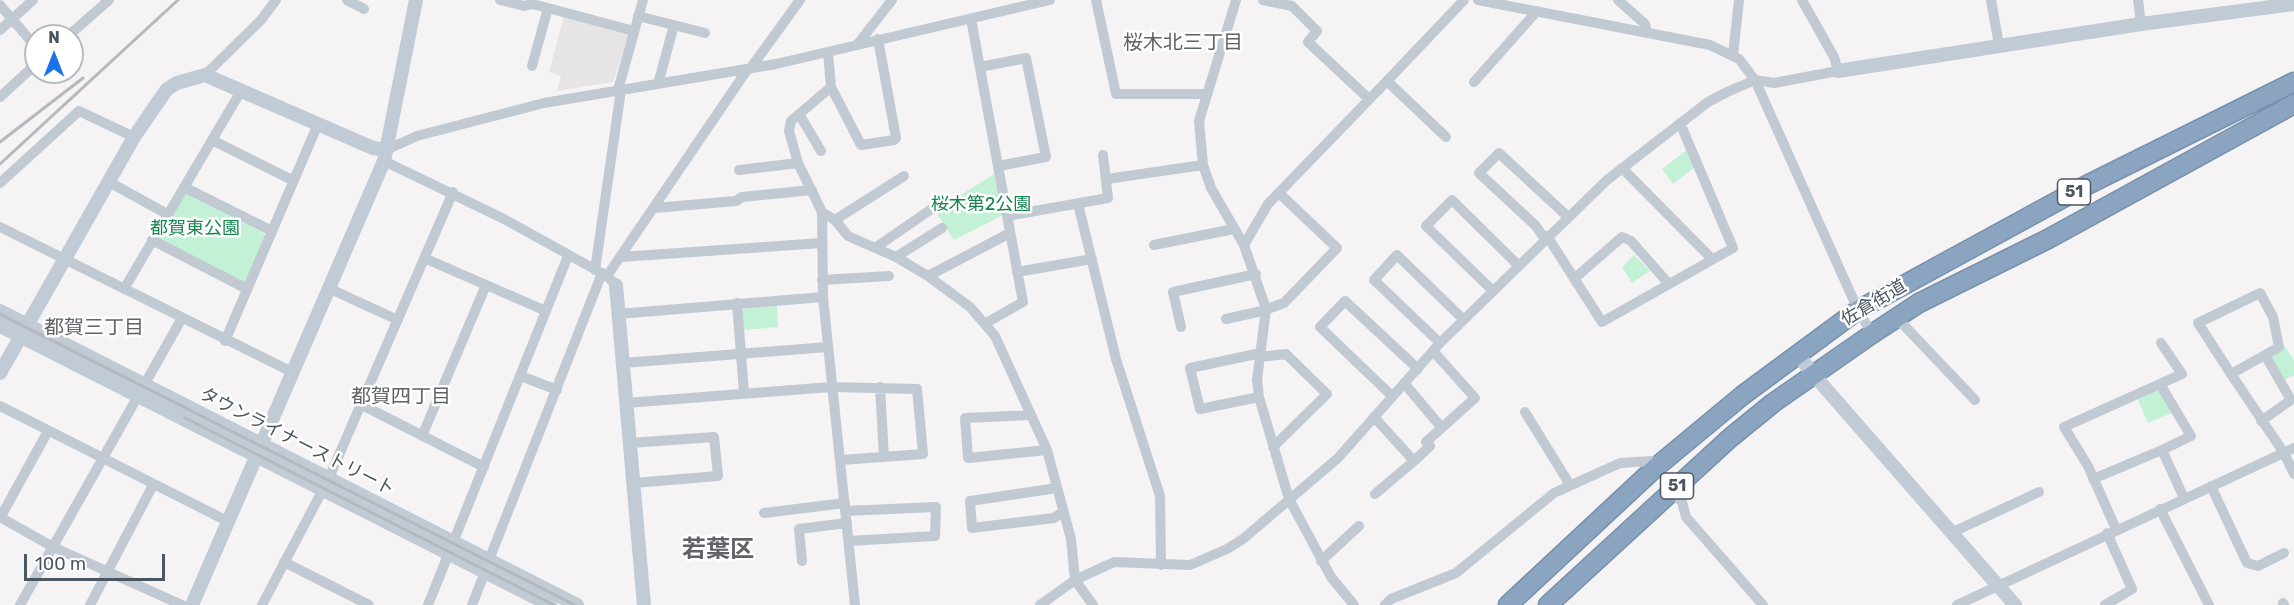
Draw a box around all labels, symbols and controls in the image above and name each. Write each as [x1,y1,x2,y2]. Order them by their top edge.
north arrow [24,24,84,84]
text: N [48,28,60,47]
district label: 桜木北三丁目 [1123,31,1243,55]
road number: 51 [2058,179,2090,205]
park label: 桜木第2公園 [931,194,1031,216]
park label: 都賀東公園 [150,218,240,240]
street label: 佐倉街道 [1838,275,1910,331]
district label: 都賀三丁目 [44,316,144,340]
street label: タウンライナーストリート [196,383,398,501]
district label: 都賀四丁目 [351,385,451,409]
road number: 51 [1660,473,1694,499]
district label: 若葉区 [682,536,754,564]
scale bar [27,542,168,580]
text: 100 m [35,553,86,575]

